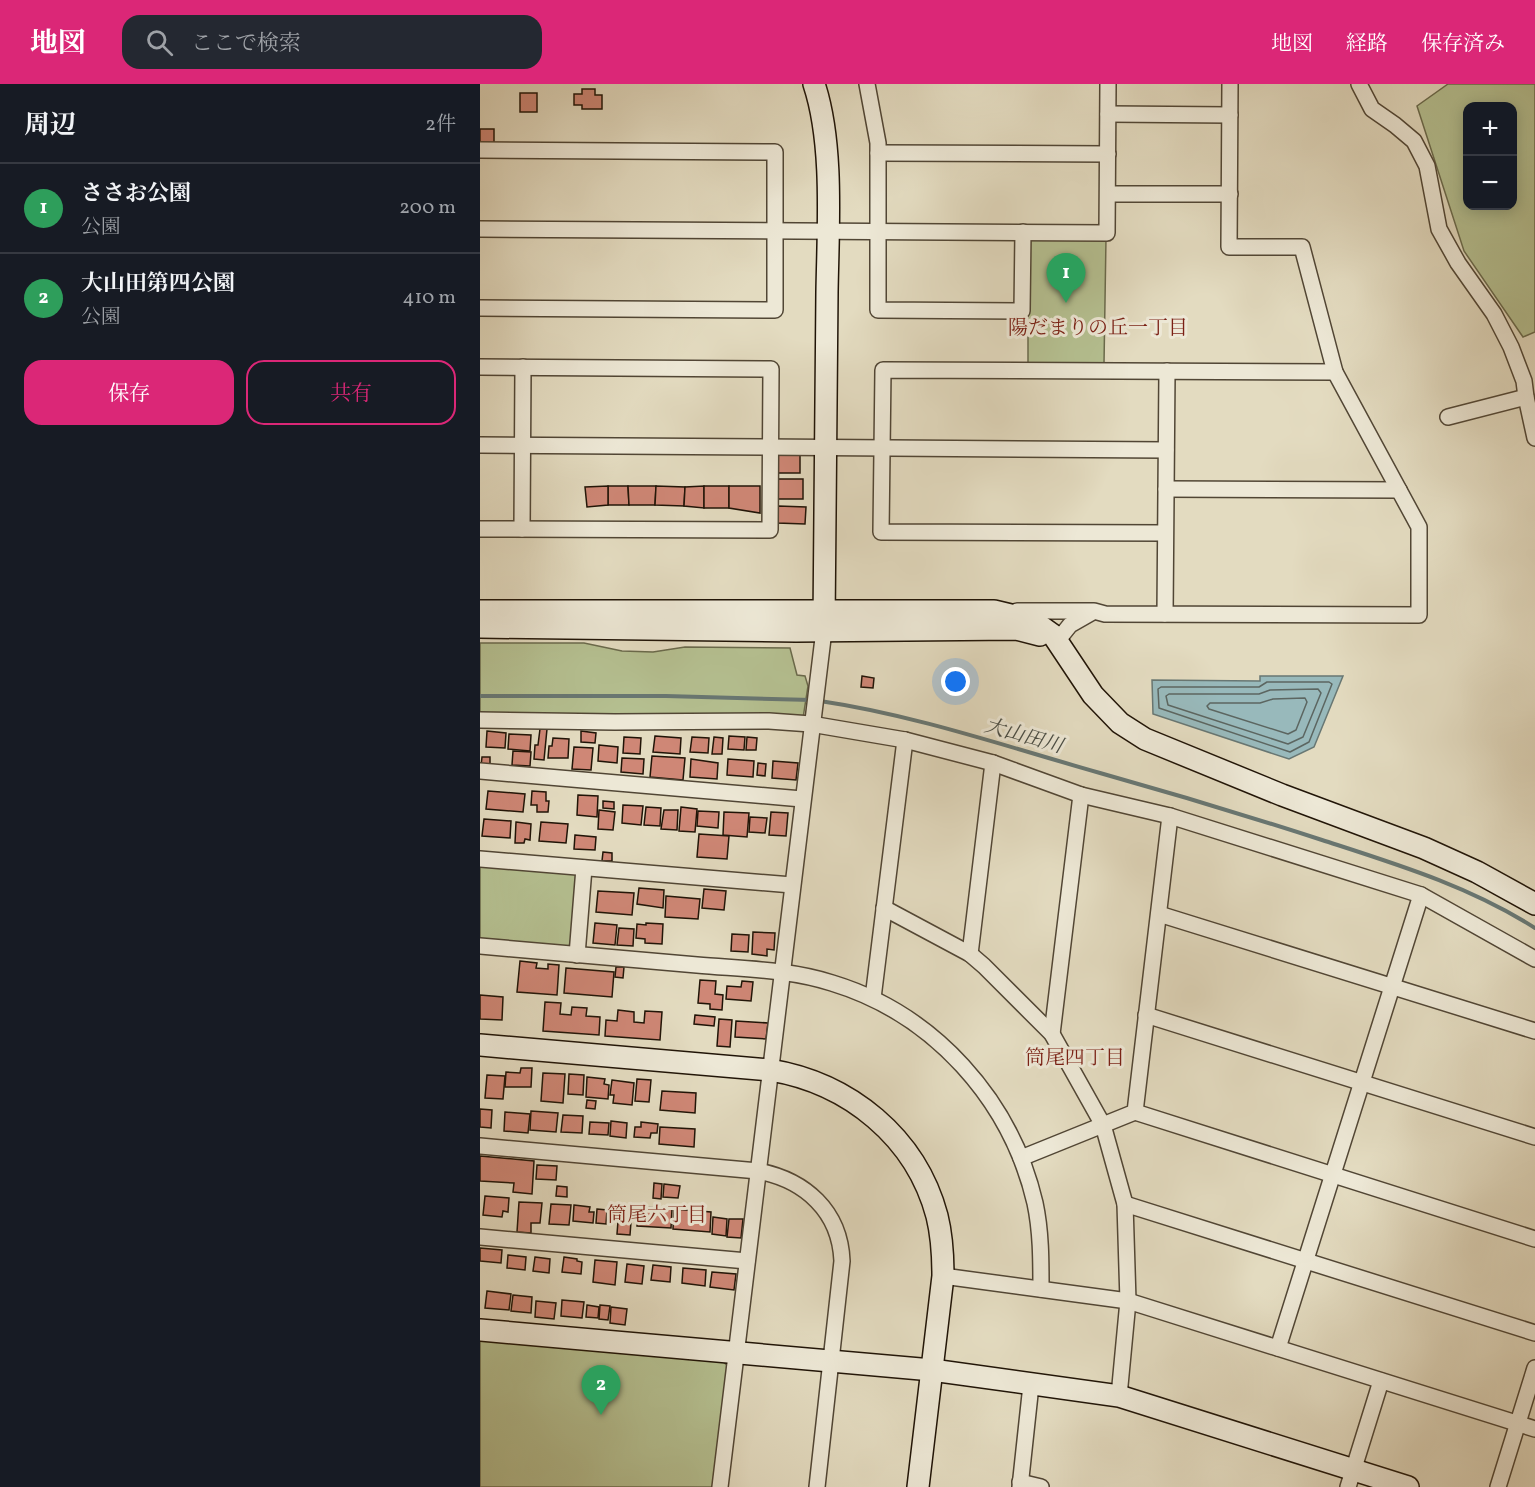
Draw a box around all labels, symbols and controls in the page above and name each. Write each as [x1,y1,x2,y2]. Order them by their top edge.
search box [122,15,542,69]
text: 地図 [30,25,86,64]
icon: search [143,26,176,59]
text: ここで検索 [191,29,301,60]
text: 地図 [1271,30,1313,59]
text: 経路 [1346,30,1388,59]
text: 保存済み [1421,30,1505,59]
map controls [1463,102,1517,210]
button: + [1463,102,1517,156]
text: 周辺 [24,108,76,144]
text: 2件 [425,111,456,139]
button: − [1463,156,1517,210]
text: ささお公園 [81,179,191,210]
text: 1 [39,194,48,222]
text: 200 m [399,194,456,222]
text: 公園 [81,214,121,242]
pin: 1 [1046,254,1086,303]
text: 大山田第四公園 [81,269,235,300]
text: 2 [38,284,49,312]
text: 410 m [403,284,456,312]
text: 公園 [81,304,121,332]
district label: 陽だまりの丘一丁目 [1008,315,1188,343]
button: 保存 [24,360,234,425]
button: 共有 [246,360,456,425]
your location [941,667,970,696]
water label: 大山田川 [981,712,1068,762]
district label: 筒尾四丁目 [1025,1045,1125,1073]
district label: 筒尾六丁目 [607,1202,707,1230]
pin: 2 [582,1366,620,1415]

